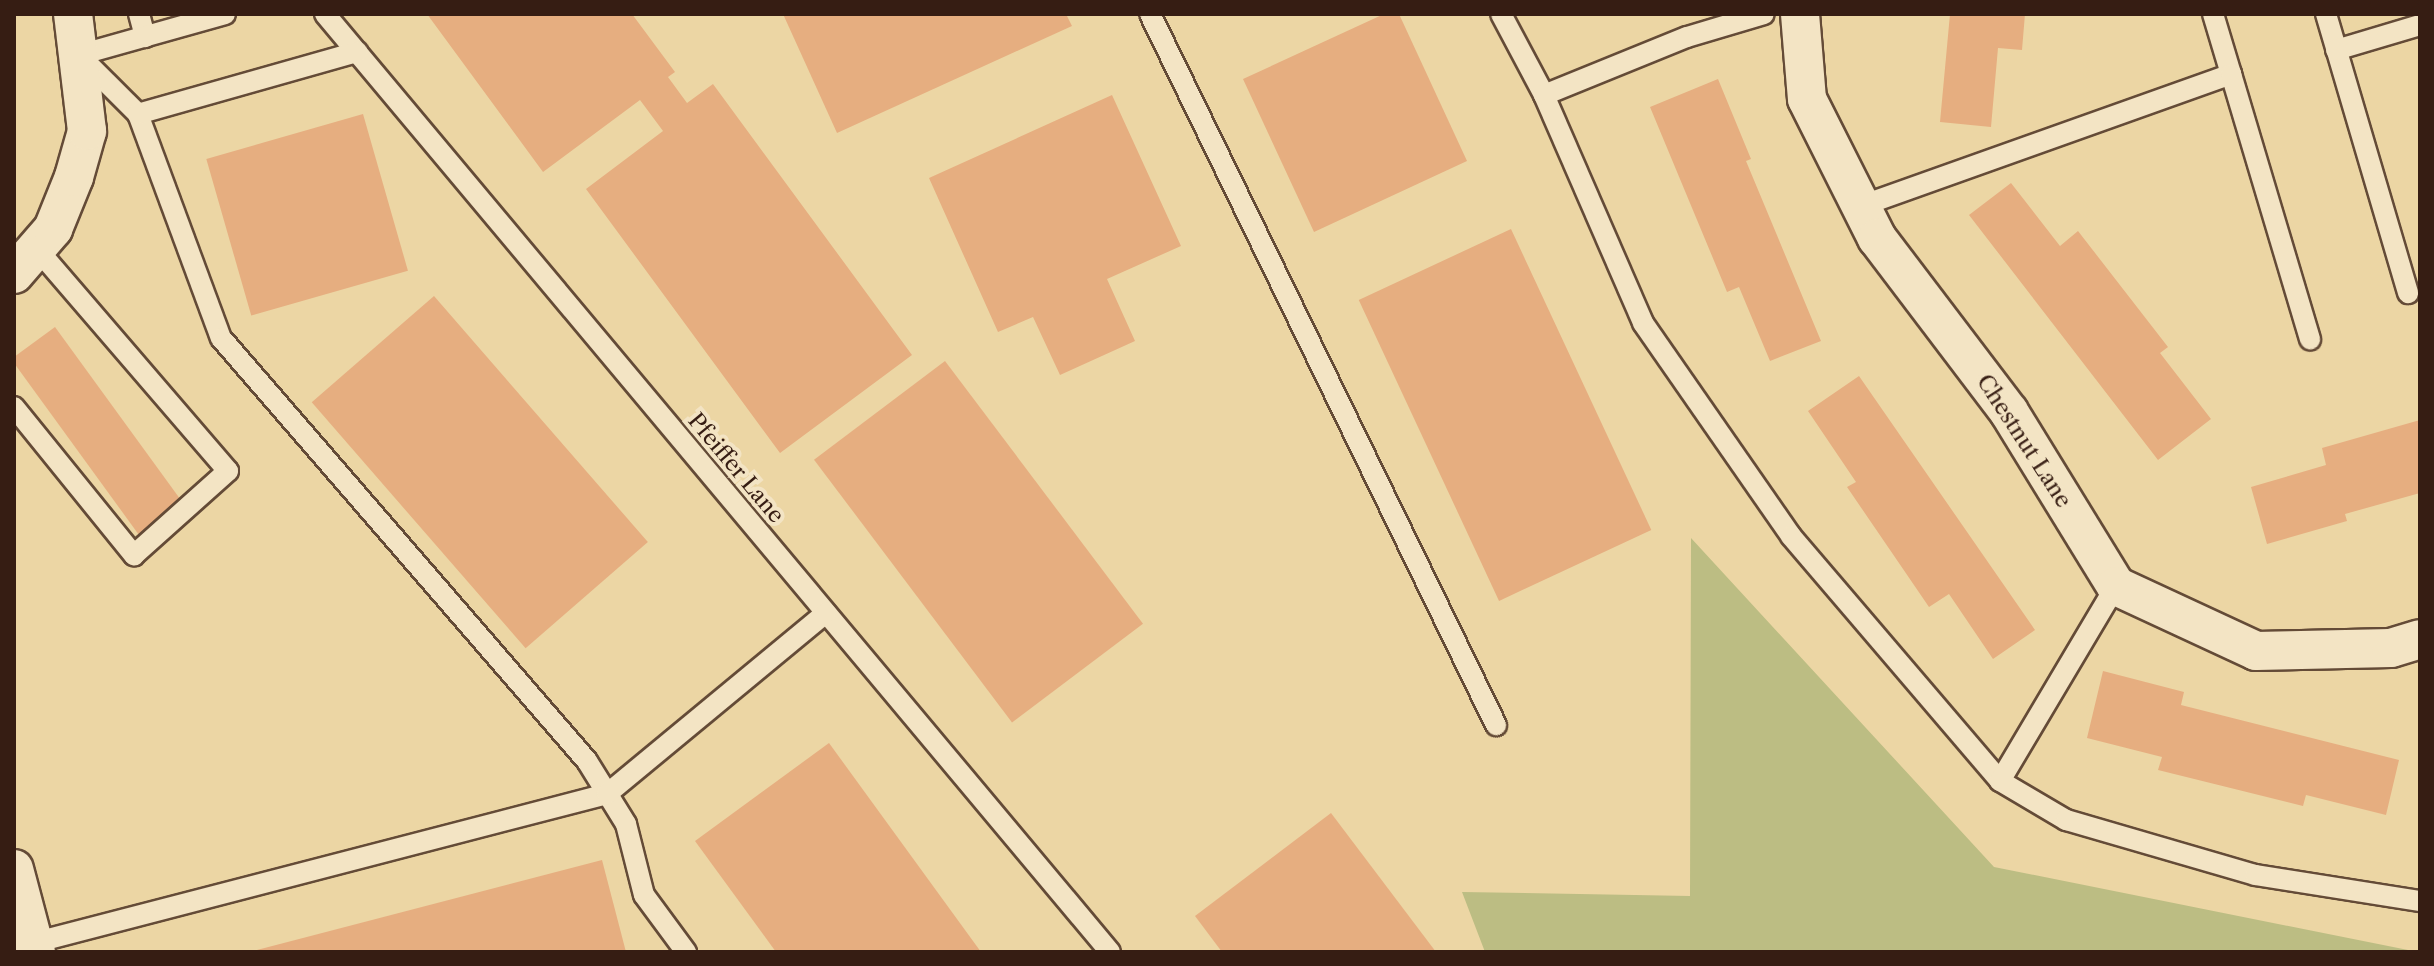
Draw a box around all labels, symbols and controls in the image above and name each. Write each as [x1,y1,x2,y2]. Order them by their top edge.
street label: Chestnut Lane [1971,370,2077,512]
street label: Pfeiffer Lane [682,408,790,528]

